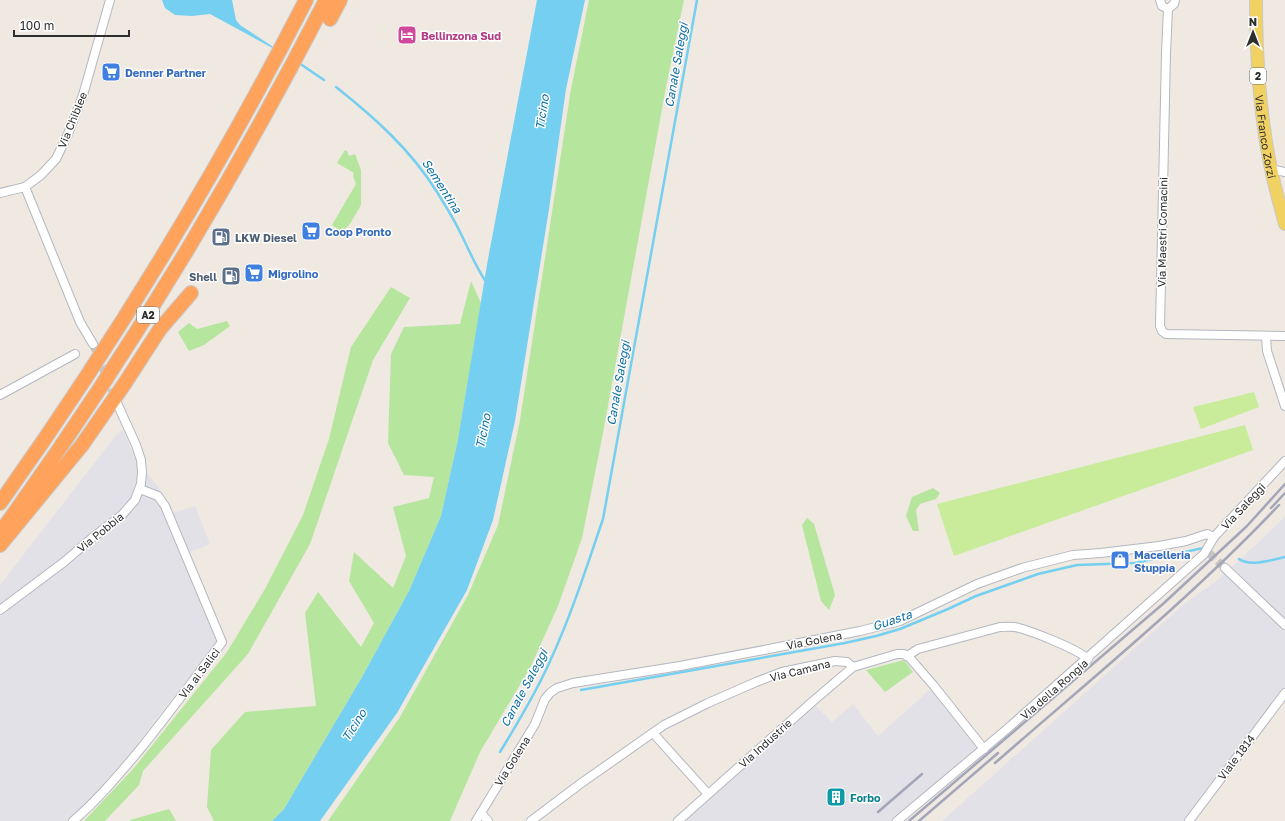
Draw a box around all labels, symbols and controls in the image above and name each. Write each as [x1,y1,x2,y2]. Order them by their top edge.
scale bar [14,12,129,38]
north arrow [1233,12,1273,52]
text: N [1249,15,1257,28]
text: 100 m [20,18,54,33]
water label: Canale Saleggi [661,20,691,109]
hotel icon: Bellinzona Sud [396,24,418,46]
place label: Bellinzona Sud [421,29,501,42]
supermarket icon: Denner Partner [100,61,122,83]
place label: Denner Partner [125,66,207,79]
road number: 2 [1250,68,1266,84]
street label: Via Chiblee [55,90,89,150]
water label: Ticino [532,93,552,130]
street label: Via Franco Zorzi [1254,94,1279,180]
water label: Sementina [419,156,466,217]
street label: Via Maestri Comacini [1155,177,1169,287]
supermarket icon: Coop Pronto [300,220,322,242]
place label: Coop Pronto [325,225,392,238]
fuel station icon: LKW Diesel [210,226,232,248]
place label: LKW Diesel [235,231,297,244]
supermarket icon: Migrolino [243,262,265,284]
fuel station icon: Shell [220,265,242,287]
place label: Migrolino [268,267,319,280]
place label: Shell [189,270,217,283]
road number: A2 [137,307,159,323]
water label: Canale Saleggi [603,338,633,427]
water label: Ticino [472,412,494,450]
street label: Via Saleggi [1218,480,1268,532]
street label: Via Pobbia [74,509,126,555]
place label: Macelleria Stuppia [1134,548,1190,574]
shop icon: Macelleria Stuppia [1109,549,1131,571]
water label: Guasta [870,606,915,634]
street label: Via Golena [785,628,843,652]
street label: Via ai Salici [176,645,222,701]
water label: Canale Saleggi [497,645,552,729]
street label: Via Camana [768,656,832,684]
street label: Via della Rongia [1018,656,1090,722]
water label: Ticino [338,706,370,744]
street label: Via Industrie [736,716,794,770]
street label: Viale 1814 [1215,732,1257,782]
street label: Via Golena [492,734,532,788]
building icon: Forbo [825,786,847,808]
place label: Forbo [850,791,881,804]

